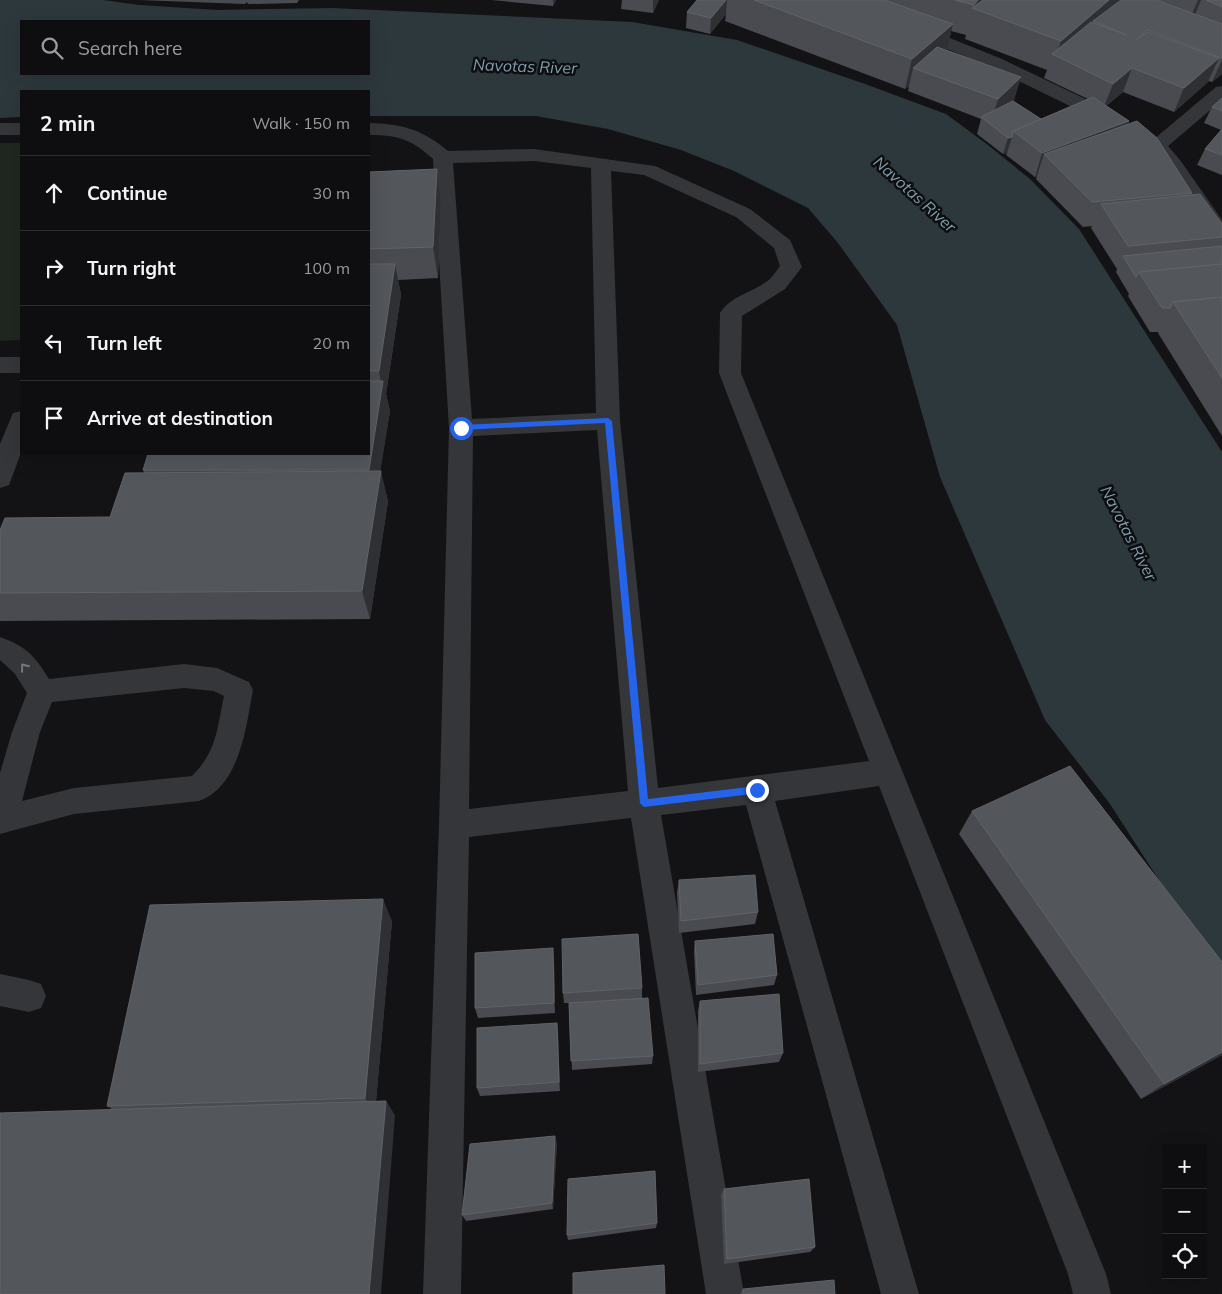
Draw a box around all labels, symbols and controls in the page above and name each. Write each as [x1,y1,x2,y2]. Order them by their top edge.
search box [20,20,370,75]
icon: search [38,34,66,62]
text: Search here [78,36,182,60]
water label: Navotas River [473,54,578,78]
text: 2 min [40,110,95,136]
text: Walk · 150 m [252,113,350,133]
water label: Navotas River [870,152,961,237]
icon: ahead [40,179,68,207]
text: Continue [87,181,167,205]
text: 30 m [313,183,350,203]
icon: right [40,254,68,282]
text: Turn right [87,256,176,280]
text: 100 m [303,258,350,278]
icon: left [40,329,68,357]
text: Turn left [87,331,162,355]
text: 20 m [313,333,350,353]
icon: arrive [40,404,68,432]
text: Arrive at destination [87,406,273,430]
route start [450,417,473,440]
water label: Navotas River [1096,482,1162,585]
one-way arrow [21,663,30,672]
route end [746,779,769,802]
map controls [1162,1144,1207,1279]
button: + [1162,1144,1207,1189]
button: − [1162,1189,1207,1234]
button: locate [1162,1234,1207,1279]

